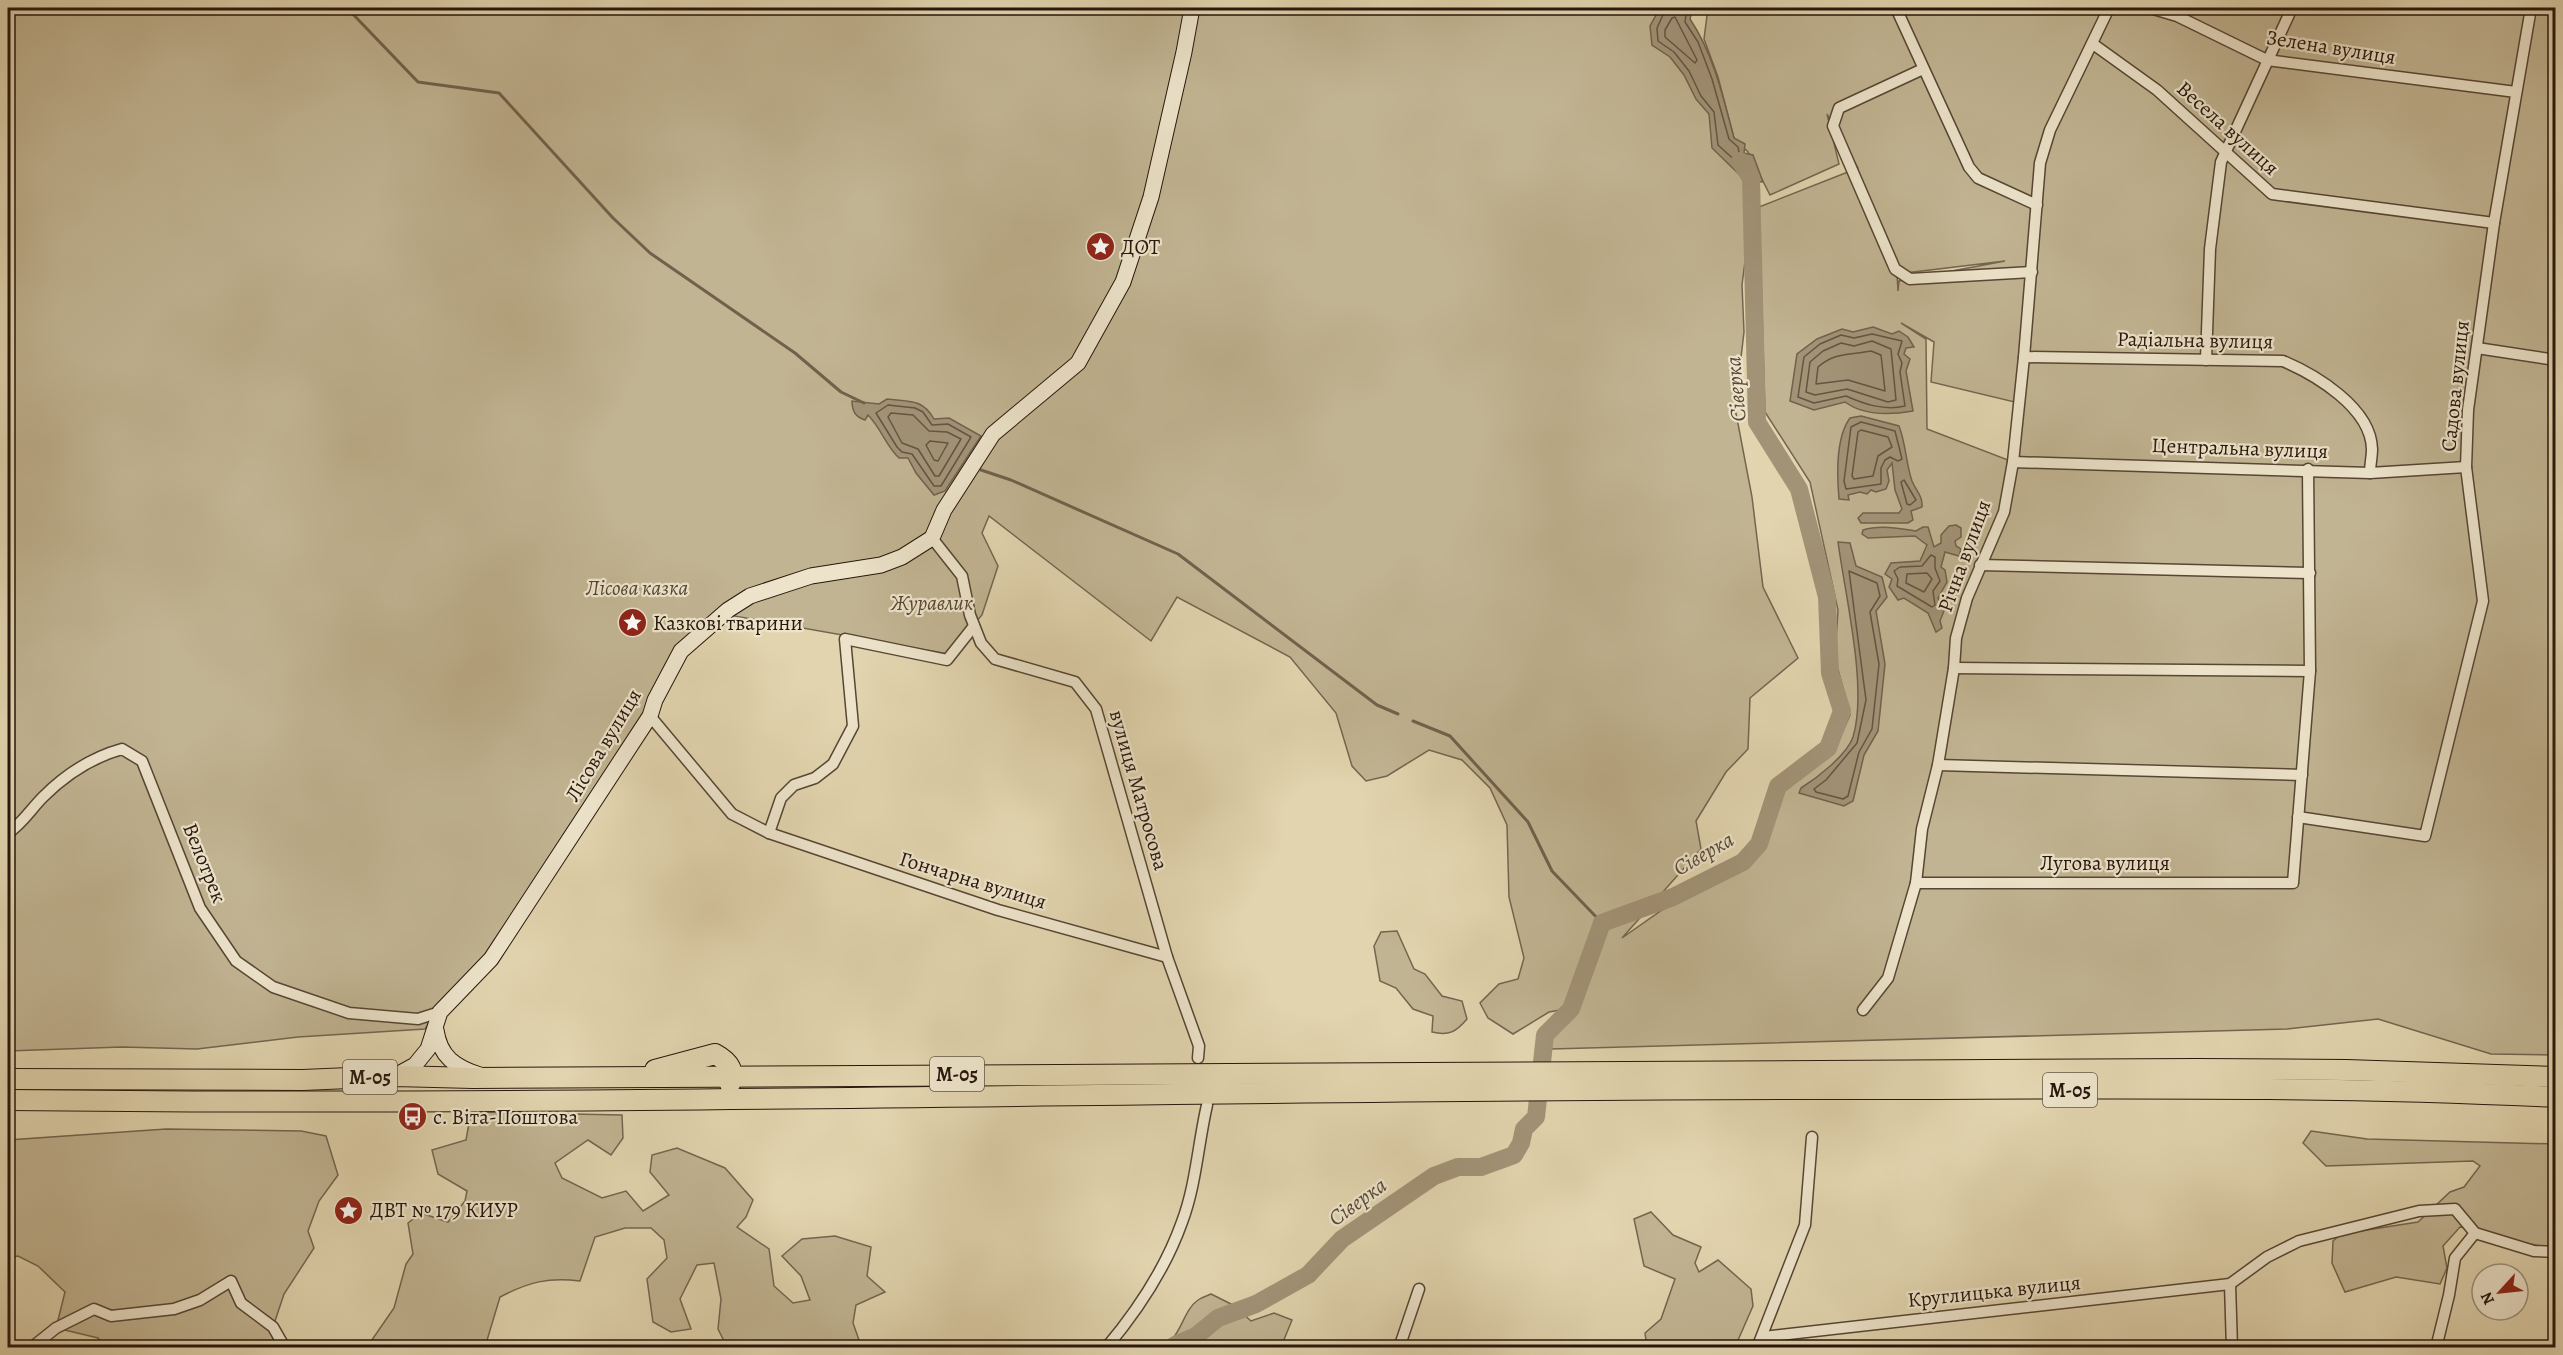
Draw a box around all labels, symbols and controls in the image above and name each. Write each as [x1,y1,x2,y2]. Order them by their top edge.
street label: Зелена вулиця [2264,23,2398,71]
street label: Весела вулиця [2171,75,2285,181]
place icon: ДОТ [1084,231,1116,263]
place label: ДОТ [1121,233,1161,261]
street label: Садова вулиця [2434,319,2476,453]
street label: Радіальна вулиця [2117,325,2273,355]
water label: Сіверка [1718,355,1754,423]
street label: Центральна вулиця [2151,431,2329,465]
street label: Річна вулиця [1931,496,1997,616]
park label: Лісова казка [585,574,688,602]
park label: Журавлик [890,589,973,617]
place icon: Казкові тварини [616,607,648,639]
place label: Казкові тварини [653,609,803,637]
street label: Лісова вулиця [558,684,648,806]
street label: вулиця Матросова [1103,707,1175,874]
street label: Велотрек [176,819,234,907]
water label: Сіверка [1668,825,1739,883]
street label: Гончарна вулиця [896,844,1050,916]
street label: Лугова вулиця [2040,849,2170,877]
road number: М-05 [930,1057,984,1091]
road number: М-05 [343,1060,397,1094]
road number: М-05 [2043,1073,2097,1107]
bus stop icon: с. Віта-Поштова [396,1101,428,1133]
place label: с. Віта-Поштова [433,1103,578,1131]
water label: Сіверка [1322,1170,1393,1233]
place icon: ДВТ № 179 КИУР [333,1194,365,1226]
place label: ДВТ № 179 КИУР [370,1196,518,1224]
north arrow [2470,1262,2530,1322]
street label: Круглицька вулиця [1906,1268,2082,1314]
text: N [2475,1288,2500,1309]

